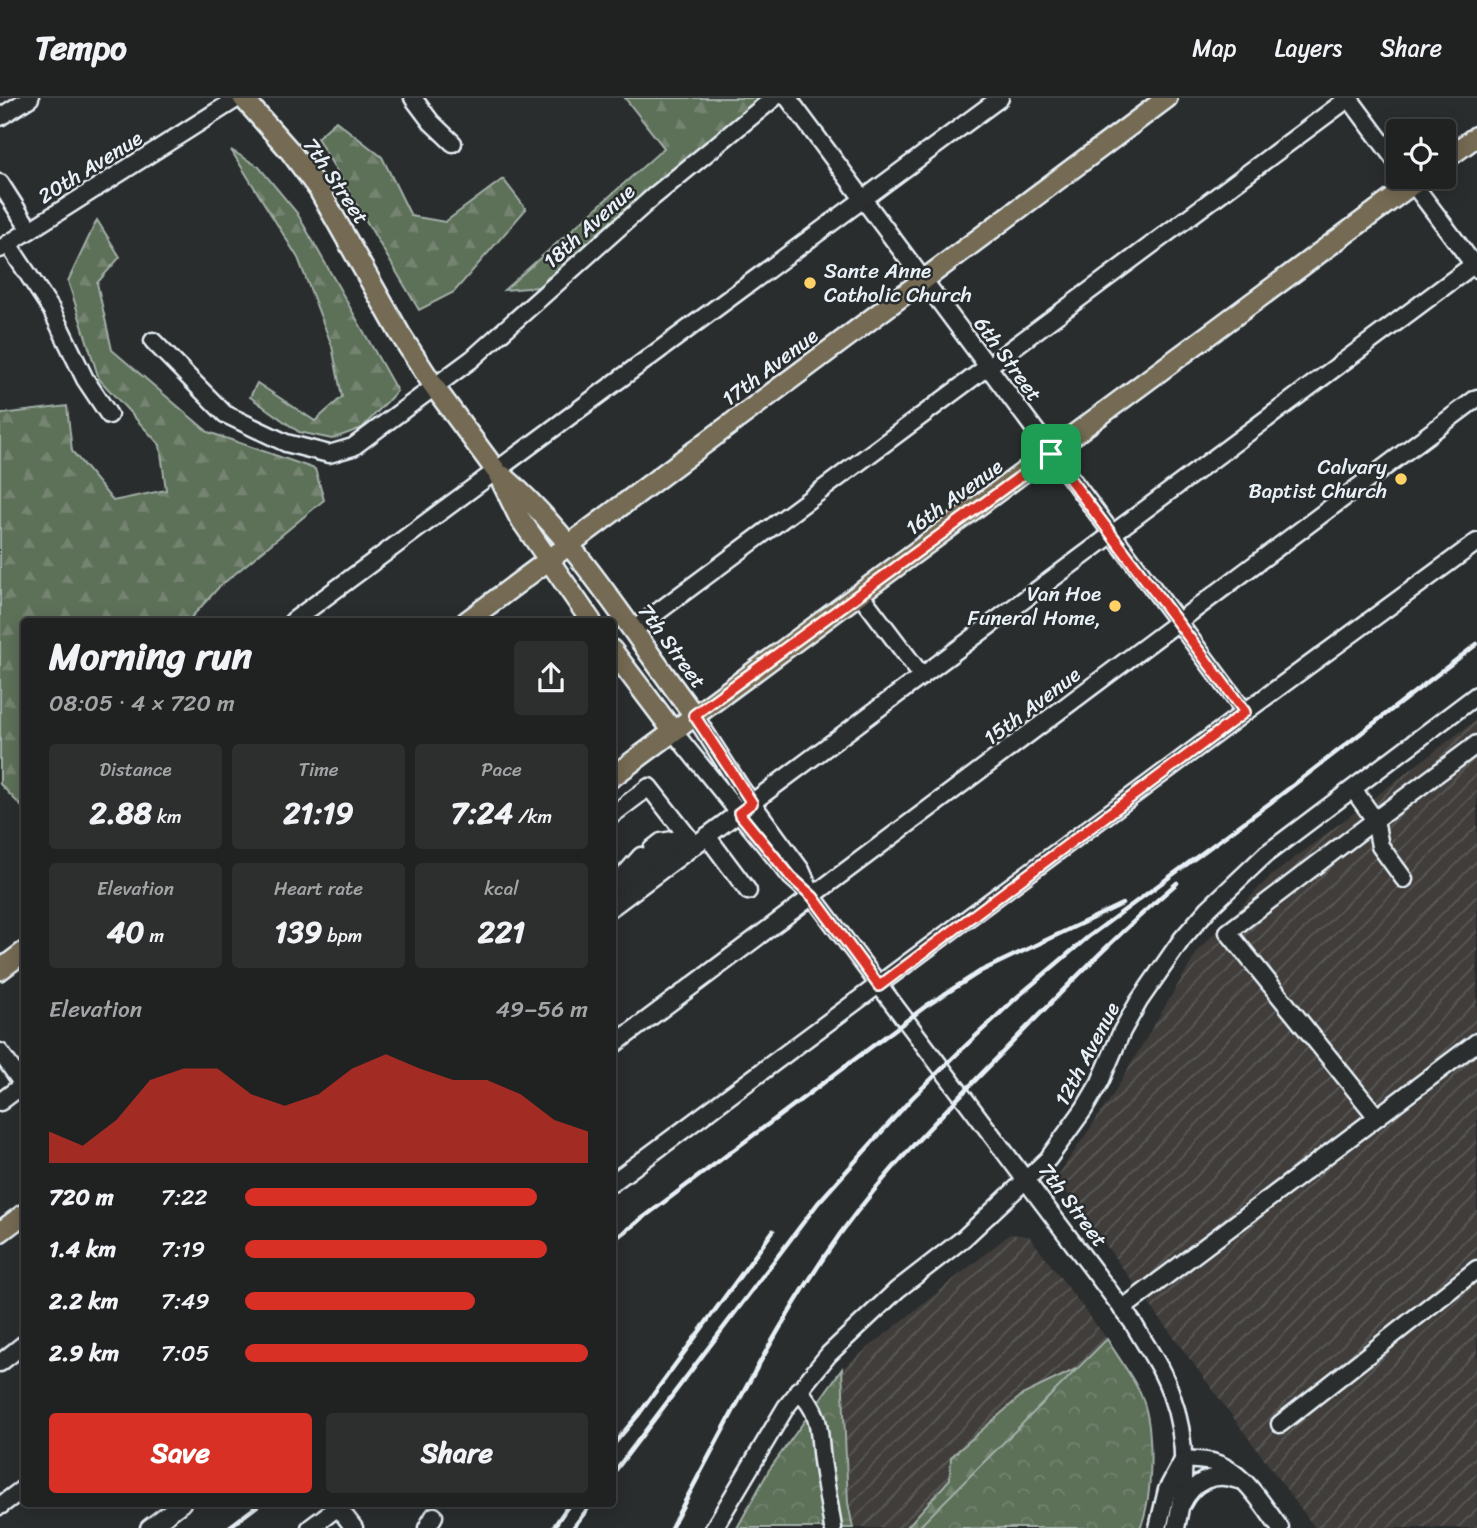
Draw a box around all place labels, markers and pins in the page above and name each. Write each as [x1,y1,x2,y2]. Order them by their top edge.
place label: Sante Anne Catholic Church [824,252,972,314]
marker: Sante Anne Catholic Church [802,275,818,291]
pin [1021,424,1081,484]
place label: Calvary Baptist Church [1248,448,1387,510]
marker: Calvary Baptist Church [1393,471,1409,487]
place label: Van Hoe Funeral Home, [967,575,1101,637]
marker: Van Hoe Funeral Home, [1107,598,1123,614]

